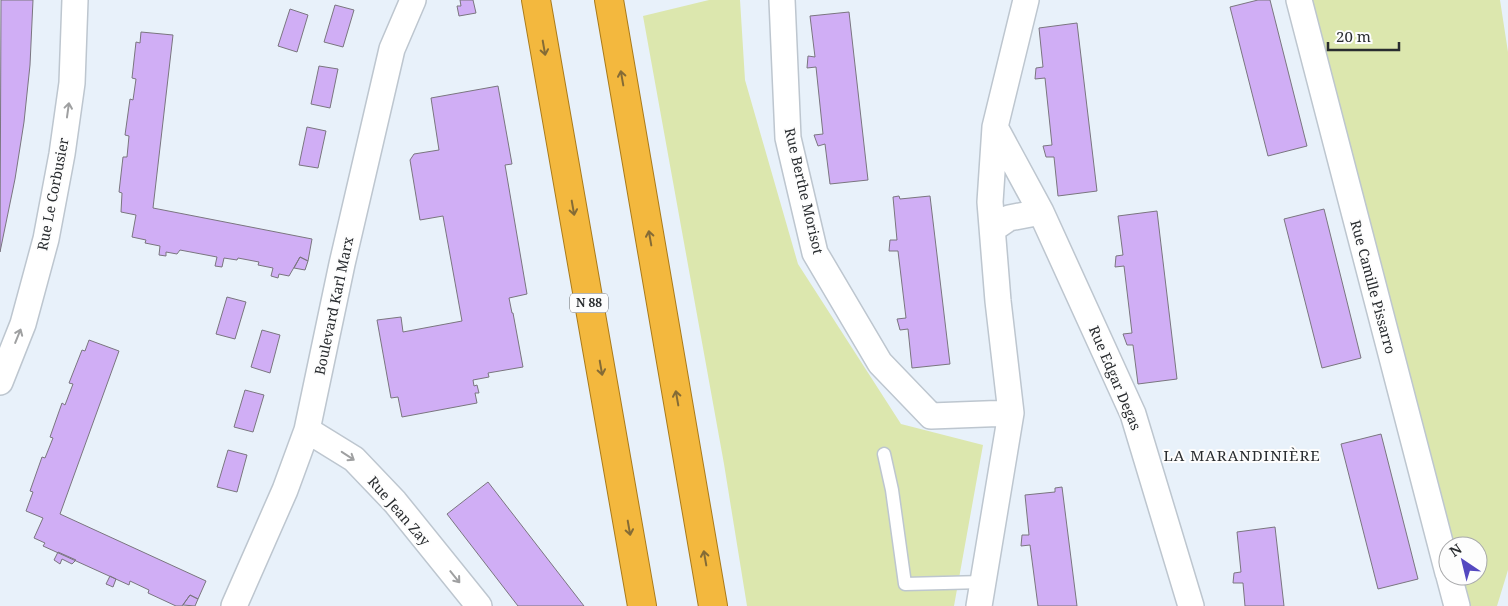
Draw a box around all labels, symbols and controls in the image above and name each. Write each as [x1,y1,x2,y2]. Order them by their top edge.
scale bar [1328,20,1399,52]
text: 20 m [1336,26,1371,46]
one-way arrow [540,40,550,56]
one-way arrow [617,70,627,86]
one-way arrow [63,102,73,118]
street label: Rue Berthe Morisot [781,126,828,256]
street label: Rue Le Corbusier [32,135,73,252]
one-way arrow [568,200,578,216]
street label: Rue Camille Pissarro [1346,218,1401,356]
one-way arrow [644,230,654,246]
street label: Boulevard Karl Marx [310,234,358,377]
road number: N 88 [570,294,608,312]
street label: Rue Edgar Degas [1085,323,1146,433]
one-way arrow [14,329,23,345]
one-way arrow [596,360,606,376]
one-way arrow [672,390,682,406]
district label: LA MARANDINIÈRE [1163,445,1321,465]
one-way arrow [341,451,355,461]
street label: Rue Jean Zay [364,472,435,549]
one-way arrow [624,520,634,536]
north arrow [1438,536,1488,586]
text: N [1445,539,1465,561]
one-way arrow [699,550,709,566]
one-way arrow [450,570,461,583]

